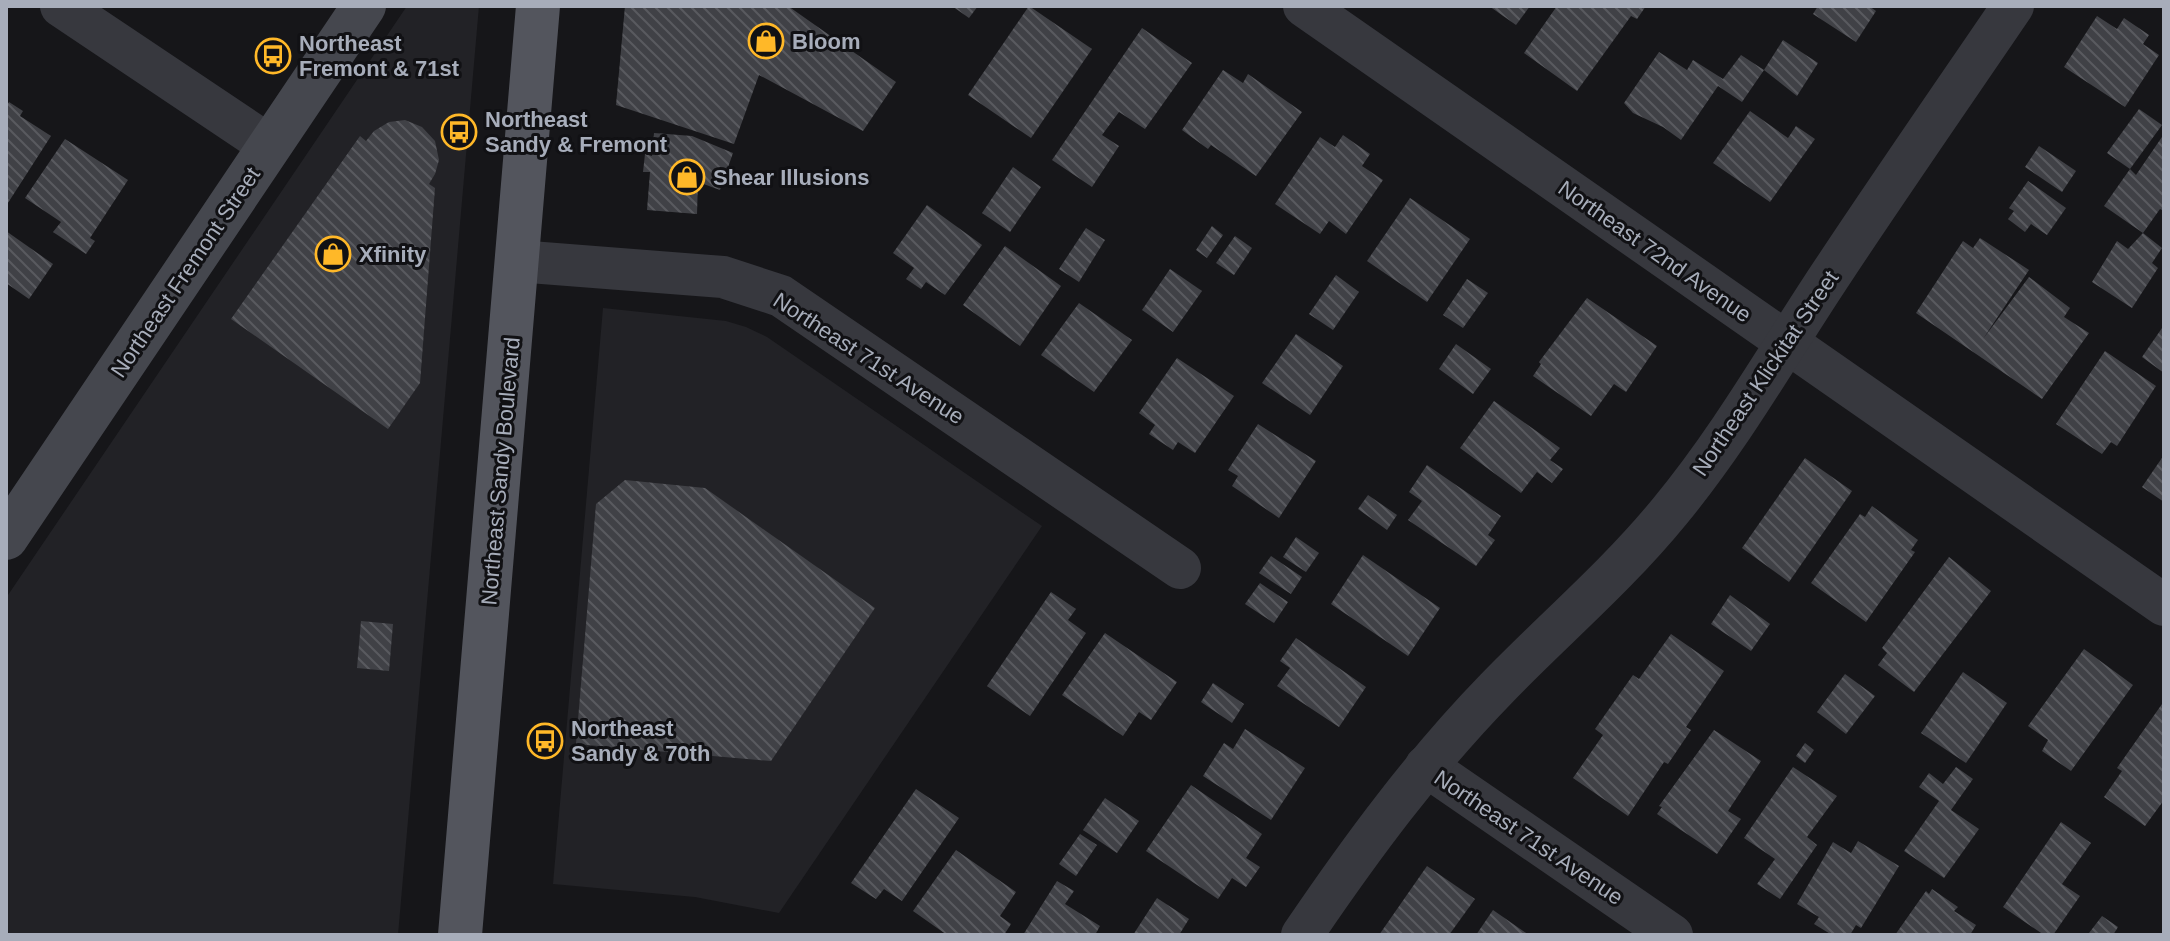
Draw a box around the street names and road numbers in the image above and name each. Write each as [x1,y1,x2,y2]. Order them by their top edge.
street label: Northeast Fremont Street [106,162,265,382]
street label: Northeast 72nd Avenue [1554,175,1756,327]
street label: Northeast Klickitat Street [1687,266,1843,481]
street label: Northeast 71st Avenue [769,287,969,429]
street label: Northeast Sandy Boulevard [476,336,525,606]
street label: Northeast 71st Avenue [1430,765,1628,910]

